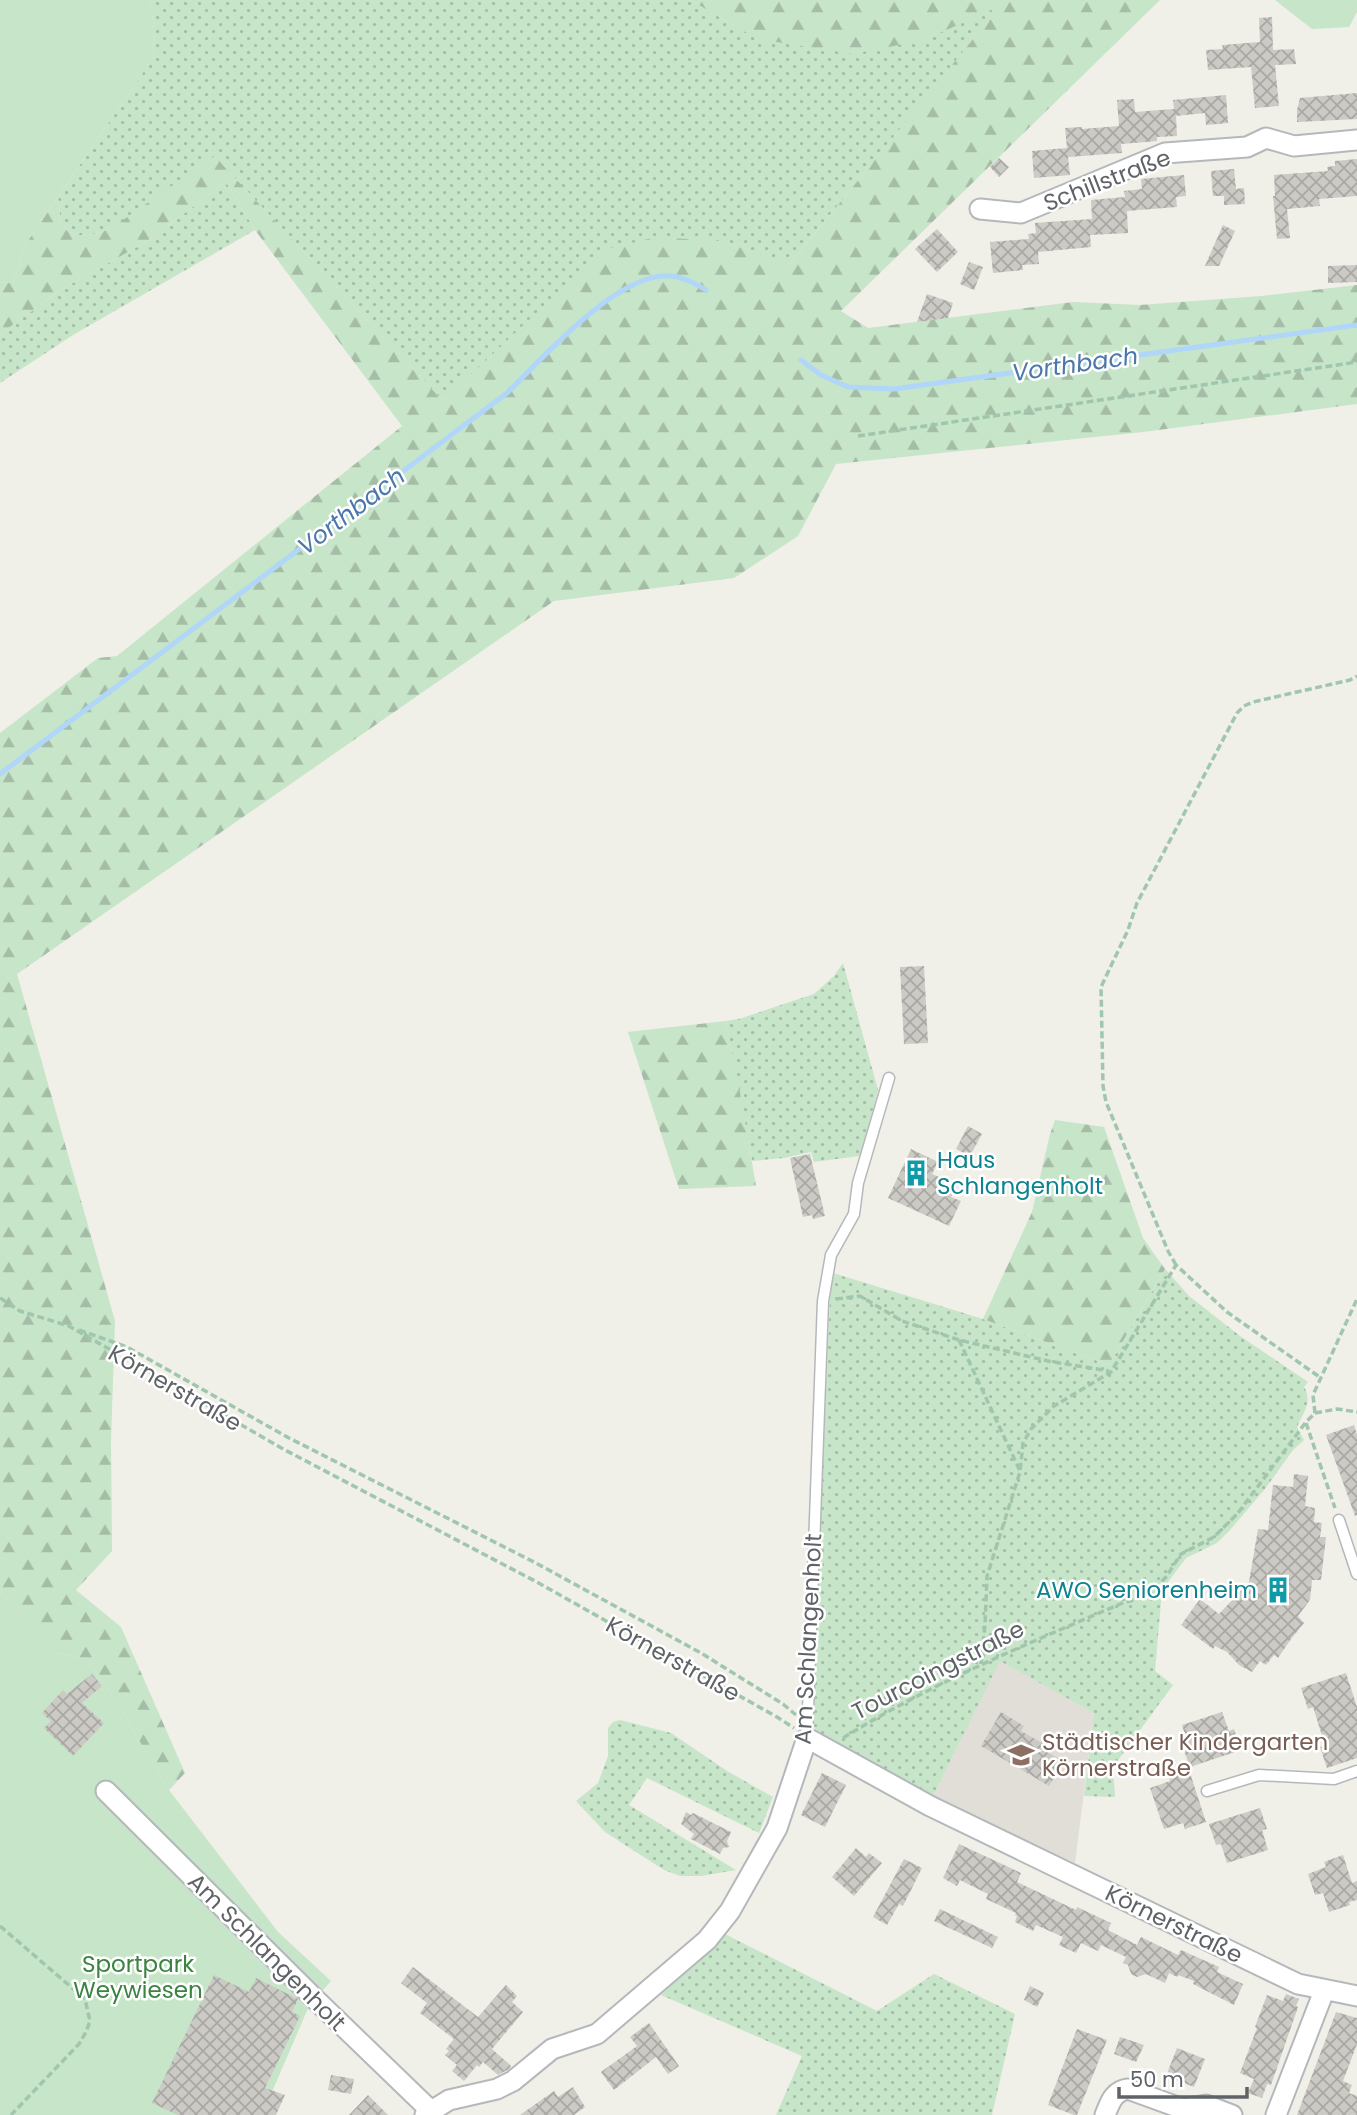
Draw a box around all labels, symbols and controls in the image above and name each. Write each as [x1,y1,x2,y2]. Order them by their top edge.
street label: Schillstraße [1039,141,1175,219]
water label: Vorthbach [1010,339,1140,389]
water label: Vorthbach [290,460,412,562]
place label: Haus Schlangenholt [937,1144,1103,1202]
building icon: Haus Schlangenholt [901,1158,931,1188]
street label: Körnerstraße [102,1337,248,1439]
street label: Am Schlangenholt [786,1533,830,1745]
place label: AWO Seniorenheim [1036,1574,1257,1606]
building icon: AWO Seniorenheim [1263,1575,1293,1605]
street label: Körnerstraße [600,1609,746,1709]
street label: Tourcoingstraße [846,1613,1030,1727]
place label: Städtischer Kindergarten Körnerstraße [1042,1726,1328,1784]
school or university icon: Städtischer Kindergarten Körnerstraße [1006,1740,1036,1770]
street label: Am Schlangenholt [181,1866,353,2038]
street label: Körnerstraße [1100,1877,1248,1971]
park label: Sportpark Weywiesen [73,1948,203,2006]
scale bar [1119,2056,1247,2100]
text: 50 m [1130,2065,1184,2094]

